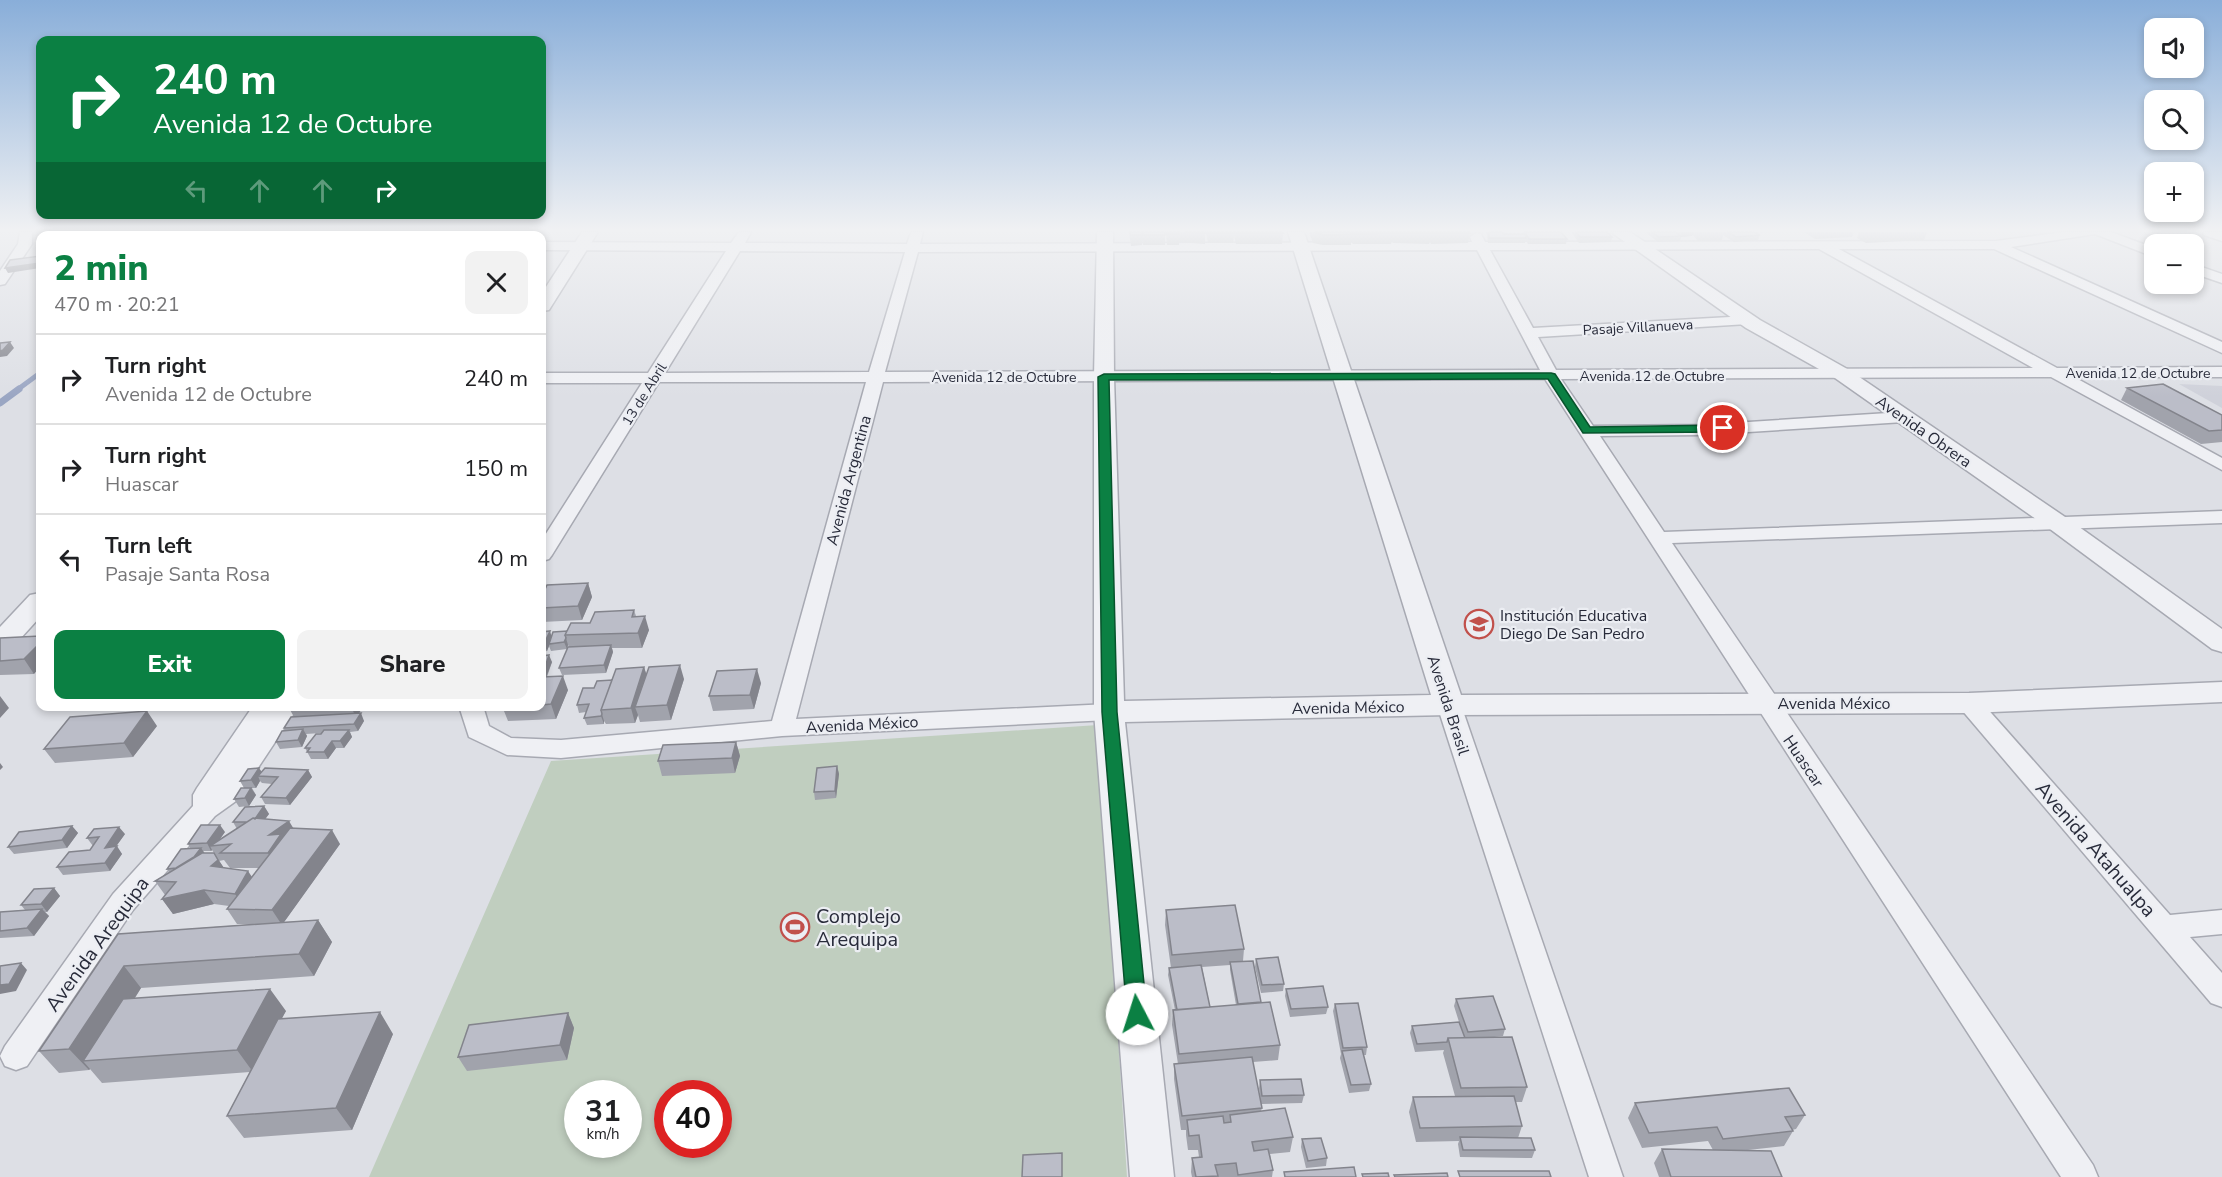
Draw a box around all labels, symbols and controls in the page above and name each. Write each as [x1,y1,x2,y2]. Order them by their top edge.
map controls [2144,18,2204,294]
button: sound [2144,18,2204,78]
text: 240 m [153,52,277,109]
icon: right [54,60,132,138]
button: search [2144,90,2204,150]
text: Avenida 12 de Octubre [153,106,432,143]
button: + [2144,162,2204,222]
icon: left [180,174,213,207]
icon: ahead [243,174,276,207]
icon: ahead [306,174,339,207]
icon: right [369,174,402,207]
button: − [2144,234,2204,294]
text: 2 min [54,244,149,293]
button: close [465,251,528,314]
text: 470 m · 20:21 [54,291,180,318]
street label: Pasaje Villanueva [1582,315,1694,340]
text: Turn right [105,351,206,381]
street label: 13 de Abril [618,359,672,429]
icon: right [54,363,87,396]
text: 240 m [464,364,528,394]
street label: Avenida 12 de Octubre [2066,364,2210,383]
street label: Avenida 12 de Octubre [1580,367,1724,386]
street label: Avenida 12 de Octubre [932,368,1076,387]
text: Avenida 12 de Octubre [105,381,312,408]
street label: Avenida Obrera [1871,391,1976,473]
pin [1697,402,1748,453]
icon: arrive [1706,411,1739,444]
street label: Avenida Argentina [821,413,877,548]
text: Turn right [105,441,206,471]
icon: right [54,453,87,486]
text: 150 m [464,454,528,484]
text: Huascar [105,471,179,498]
text: Turn left [105,531,192,561]
icon: left [54,543,87,576]
text: 40 m [477,544,528,574]
text: Pasaje Santa Rosa [105,561,270,588]
place label: Institución Educativa Diego De San Pedro [1500,605,1647,645]
school or university icon: Institución Educativa Diego De San Pedro [1463,608,1495,640]
button: Exit [54,630,285,699]
button: Share [297,630,528,699]
street label: Avenida Brasil [1422,653,1475,758]
street label: Avenida México [1778,693,1891,715]
street label: Avenida México [1291,696,1405,720]
street label: Avenida México [805,711,919,739]
street label: Huascar [1778,731,1829,792]
street label: Avenida Atahualpa [2029,776,2162,923]
street label: Avenida Arequipa [39,872,155,1017]
place label: Complejo Arequipa [816,903,901,953]
sports icon: Complejo Arequipa [779,911,811,943]
position arrow [1105,982,1169,1046]
speed limit sign: 40 [654,1080,732,1158]
text: 31 [585,1091,621,1132]
text: km/h [586,1124,620,1144]

